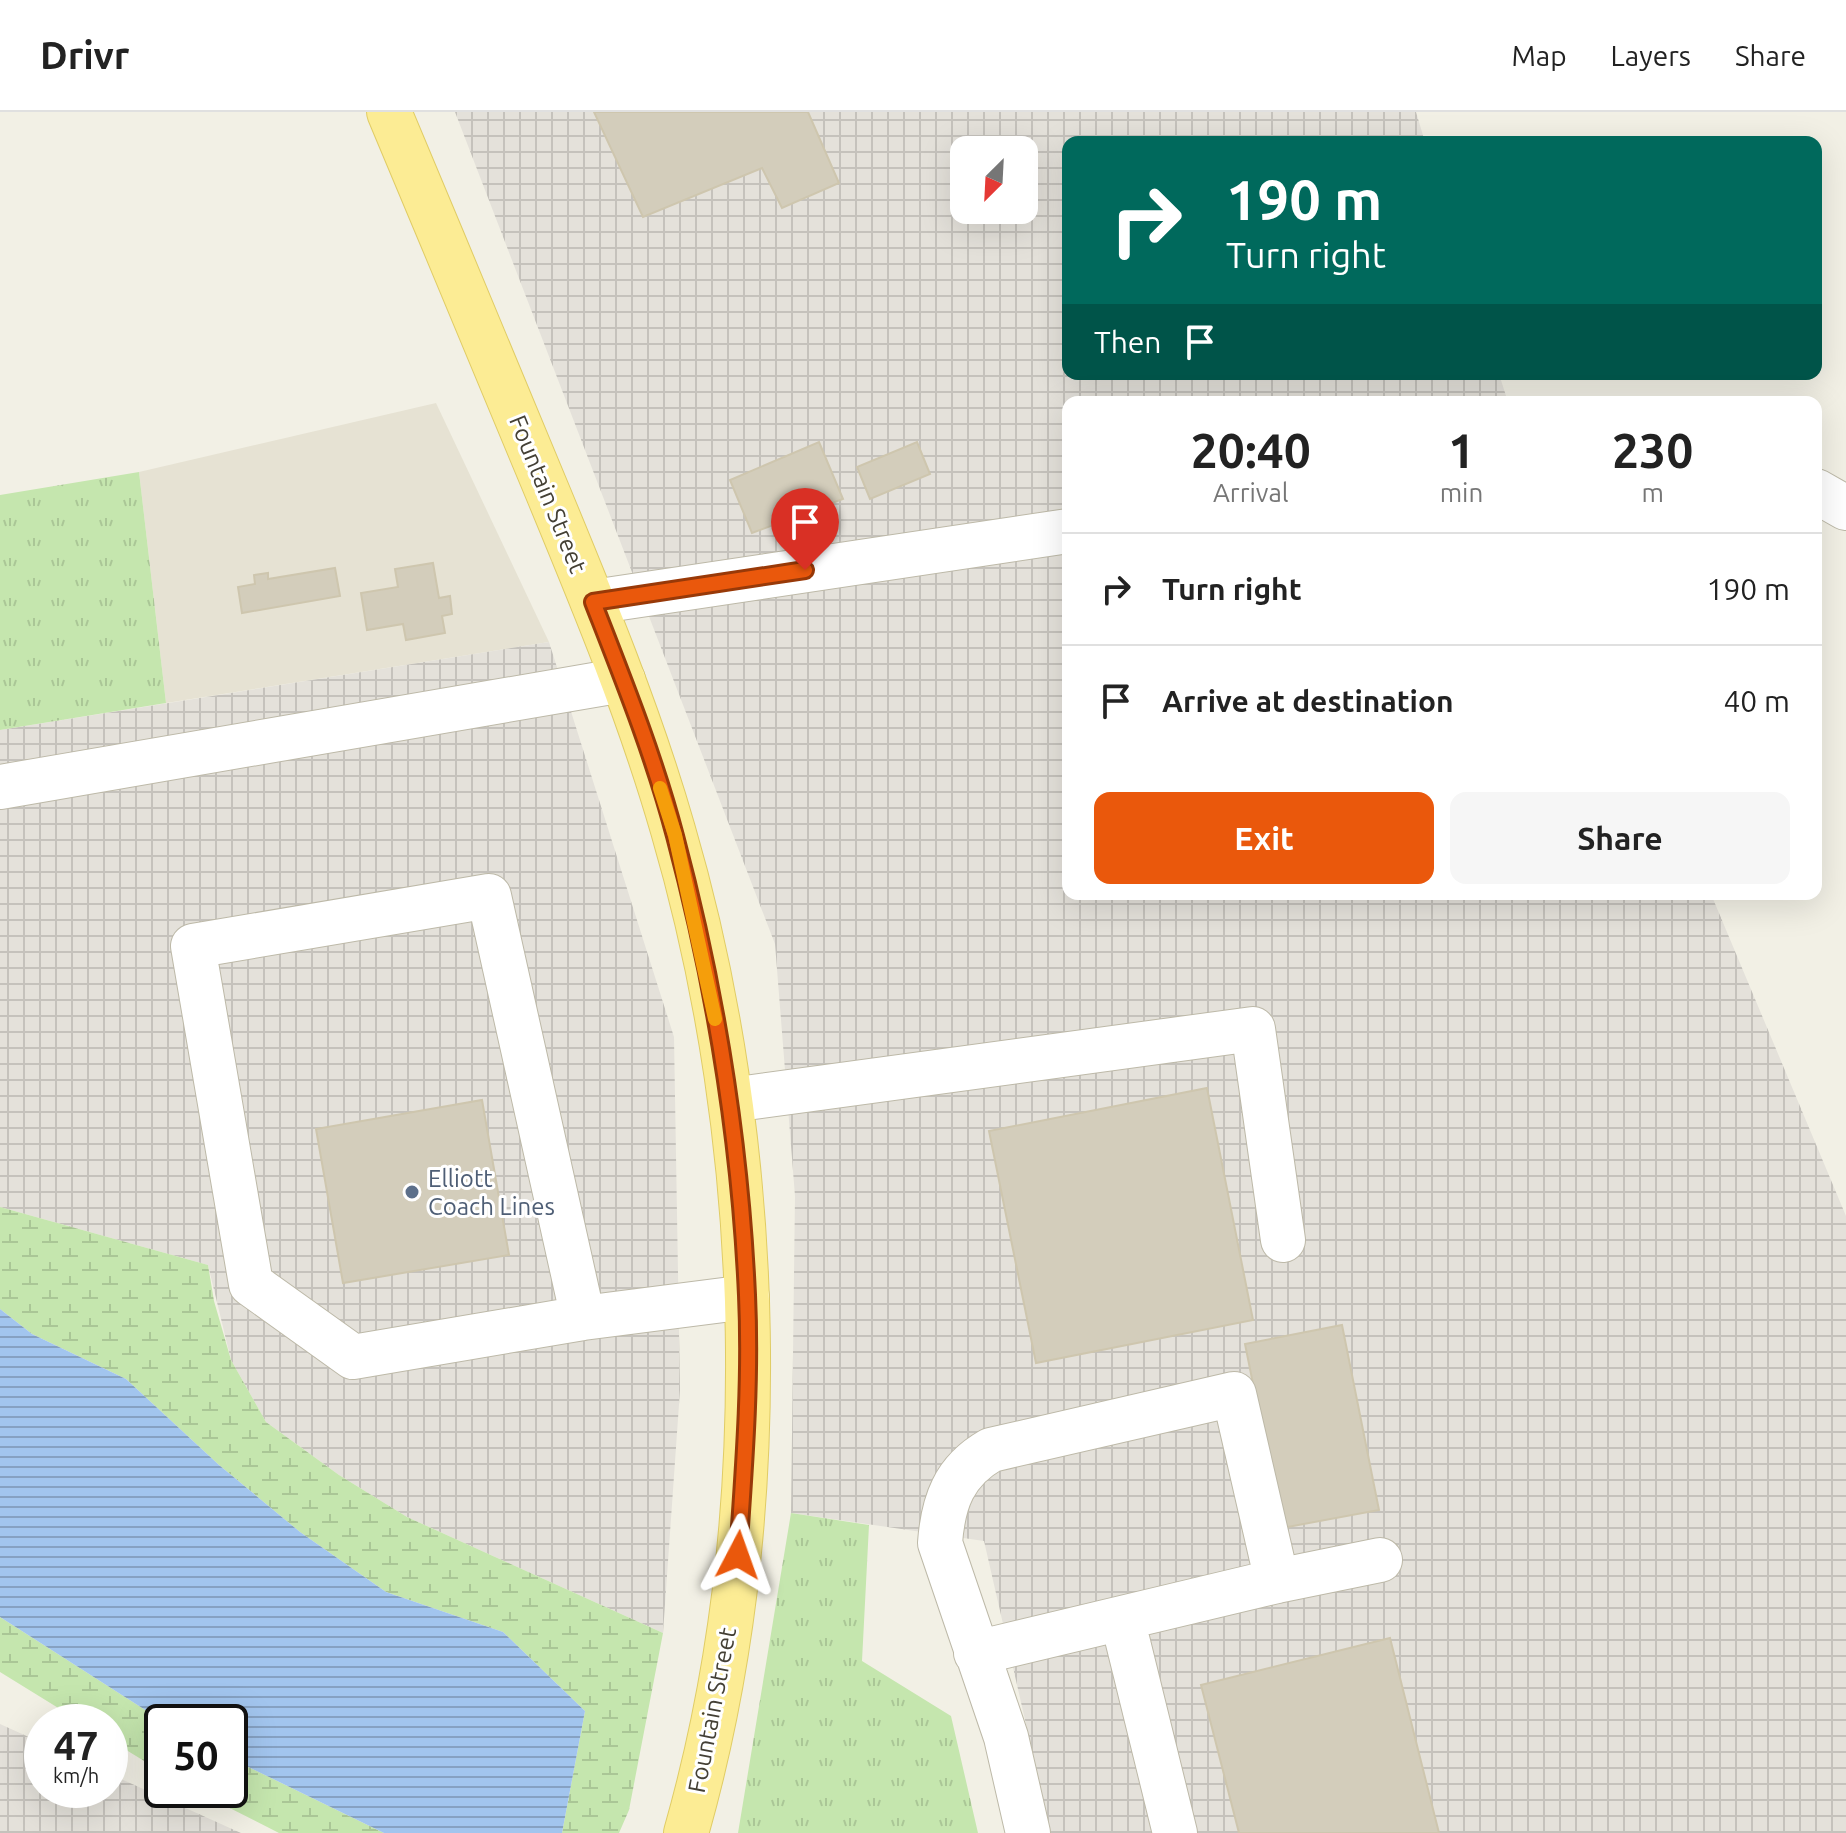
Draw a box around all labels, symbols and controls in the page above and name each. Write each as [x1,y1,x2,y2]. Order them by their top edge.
text: Drivr [40,34,129,76]
text: Map [1511,40,1567,71]
text: Layers [1611,40,1691,71]
text: Share [1735,40,1806,71]
north arrow [950,136,1038,224]
map controls [950,136,1038,224]
icon: right [1094,168,1198,272]
text: 190 m [1226,168,1382,231]
text: Turn right [1226,234,1386,275]
icon: arrive [1178,320,1222,364]
text: Then [1094,325,1162,359]
street label: Fountain Street [504,411,592,577]
text: 20:40 [1191,423,1311,477]
text: 1 [1448,423,1475,477]
text: 230 [1612,423,1693,477]
text: Arrival [1213,478,1289,507]
text: min [1440,478,1483,507]
text: m [1641,478,1664,507]
pin [771,488,839,570]
icon: arrive [783,500,827,544]
icon: right [1094,567,1138,611]
text: Turn right [1162,572,1302,606]
text: 190 m [1706,572,1790,606]
icon: arrive [1094,679,1138,723]
text: Arrive at destination [1162,684,1454,718]
text: 40 m [1723,684,1790,718]
button: Exit [1094,792,1434,884]
button: Share [1450,792,1790,884]
place label: Elliott Coach Lines [428,1165,555,1220]
marker: Elliott Coach Lines [403,1183,421,1201]
position arrow [696,1513,780,1597]
street label: Fountain Street [683,1625,741,1795]
speed limit sign: 50 [144,1704,248,1808]
text: 47 [53,1723,99,1768]
text: km/h [53,1764,99,1787]

